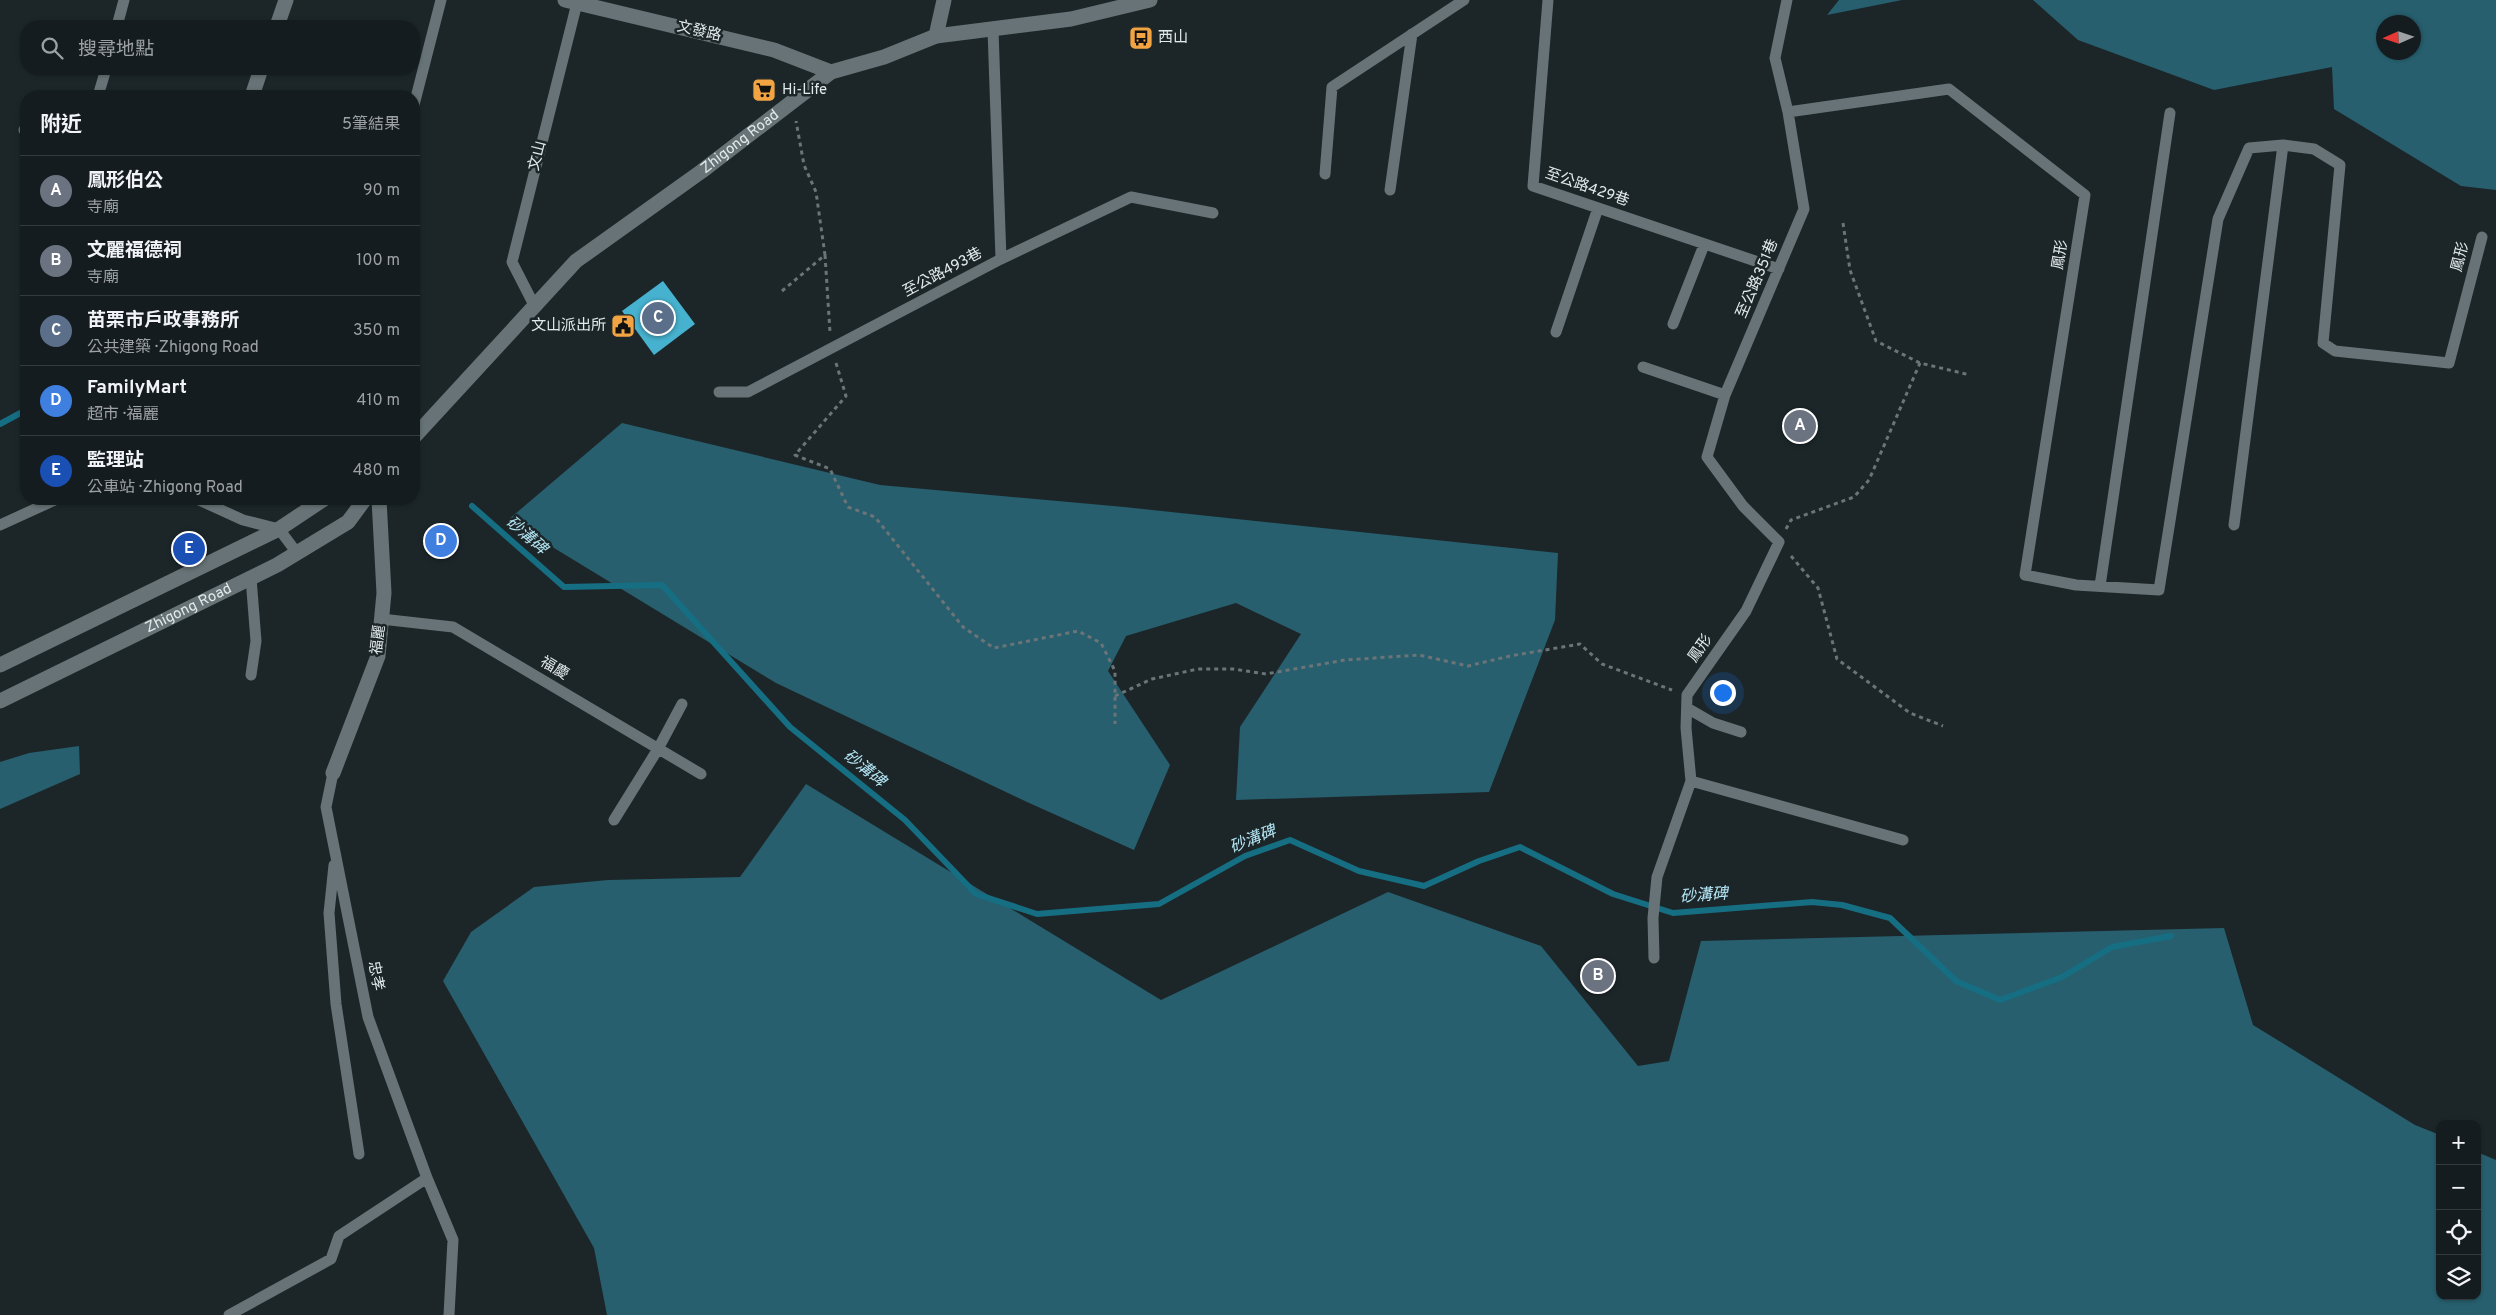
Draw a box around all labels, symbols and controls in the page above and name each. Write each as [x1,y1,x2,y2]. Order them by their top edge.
north arrow [2376,15,2421,60]
street label: 文發路 [675,18,723,46]
search box [20,20,420,75]
bus stop icon: 西山 [1128,25,1154,51]
place label: 西山 [1158,29,1188,48]
icon: search [38,34,66,62]
text: 搜尋地點 [78,38,154,62]
supermarket icon: Hi-Life [751,77,777,103]
place label: Hi-Life [782,81,827,100]
street label: Zhigong Road [697,106,783,178]
text: 附近 [40,112,82,139]
text: 5筆結果 [342,115,400,135]
street label: 文山 [525,139,551,173]
street label: 至公路429巷 [1543,165,1631,211]
text: 鳳形伯公 [87,169,163,193]
text: A [50,181,62,201]
text: 90 m [363,181,400,201]
text: 寺廟 [87,198,119,218]
street label: 至公路351巷 [1733,237,1783,321]
text: 文麗福德祠 [87,239,182,263]
street label: 鳳形 [2049,239,2073,271]
street label: 鳳形 [2448,240,2474,274]
street label: 至公路493巷 [900,244,986,302]
text: B [50,251,62,271]
text: 100 m [356,251,400,271]
text: 寺廟 [87,268,119,288]
pin: C [642,299,674,337]
text: 苗栗市戶政事務所 [87,309,239,333]
public building icon: 文山派出所 [610,313,636,339]
place label: 文山派出所 [531,317,606,336]
text: C [51,321,61,341]
text: 350 m [353,321,400,341]
text: 公共建築 · Zhigong Road [87,338,259,358]
text: FamilyMart [87,376,187,400]
text: D [50,391,62,411]
text: 410 m [357,391,400,411]
text: 超市 · 福麗 [87,405,159,425]
pin: A [1784,407,1816,445]
text: 監理站 [87,449,144,473]
text: E [51,461,61,481]
text: 480 m [353,461,400,481]
text: 公車站 · Zhigong Road [87,478,243,498]
water label: 砂溝碑 [501,513,552,561]
pin: D [425,522,457,560]
pin: E [173,530,205,568]
street label: Zhigong Road [142,579,235,638]
street label: 福麗 [368,624,390,656]
street label: 鳳形 [1685,631,1717,667]
street label: 福慶 [536,652,572,685]
your location [1710,680,1736,706]
water label: 砂溝碑 [839,746,890,793]
water label: 砂溝碑 [1227,821,1281,858]
water label: 砂溝碑 [1679,884,1731,908]
pin: B [1582,957,1614,995]
street label: 忠孝 [363,959,387,993]
map controls [2436,1120,2481,1300]
button: + [2436,1120,2481,1165]
button: − [2436,1165,2481,1210]
button: locate [2436,1210,2481,1255]
button: layers [2436,1255,2481,1300]

